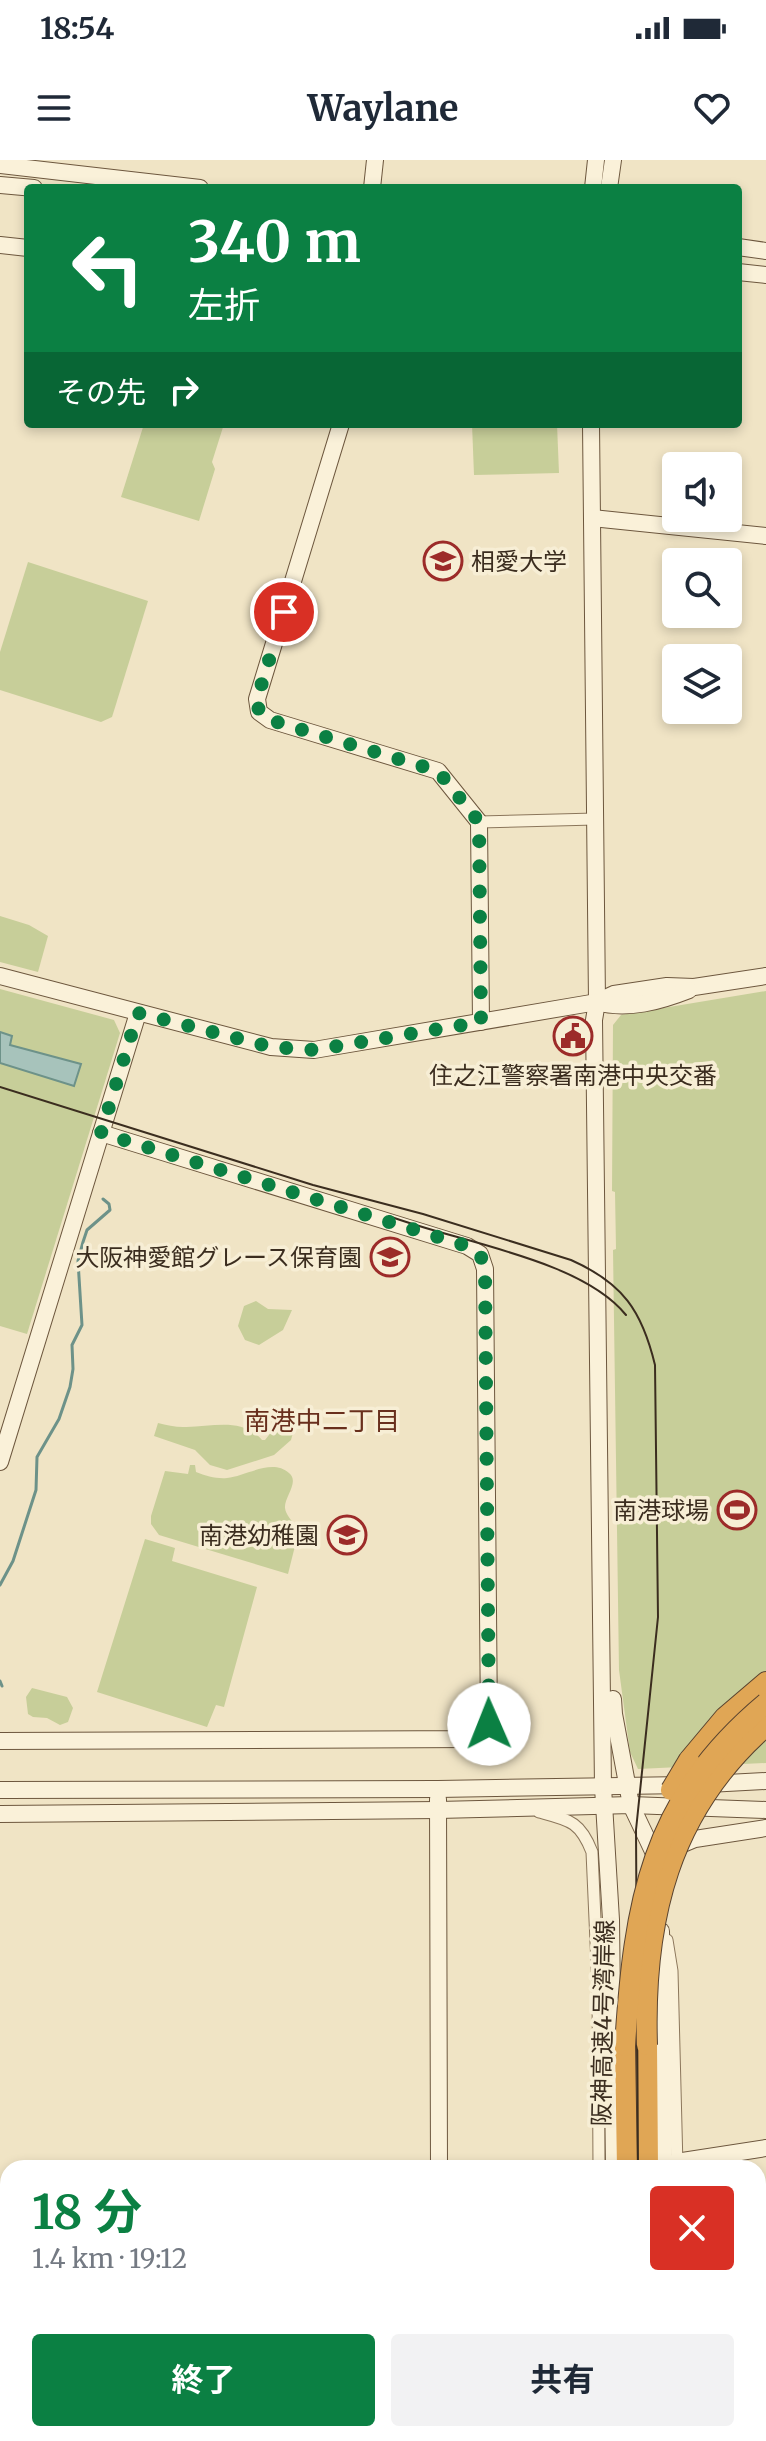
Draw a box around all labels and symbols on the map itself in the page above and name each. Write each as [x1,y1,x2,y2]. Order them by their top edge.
school or university icon: 相愛大学 [422,540,464,582]
place label: 相愛大学 [471,546,567,577]
pin [250,578,318,646]
public building icon: 住之江警察署南港中央交番 [552,1015,594,1057]
place label: 住之江警察署南港中央交番 [429,1060,717,1091]
school or university icon: 大阪神愛館グレース保育園 [369,1236,411,1278]
place label: 大阪神愛館グレース保育園 [75,1242,362,1273]
district label: 南港中二丁目 [244,1404,400,1437]
sports icon: 南港球場 [716,1489,758,1531]
place label: 南港球場 [613,1495,709,1526]
school or university icon: 南港幼稚園 [326,1514,368,1556]
place label: 南港幼稚園 [199,1520,319,1551]
position arrow [447,1682,531,1766]
street label: 阪神高速4号湾岸線 [586,1919,620,2127]

